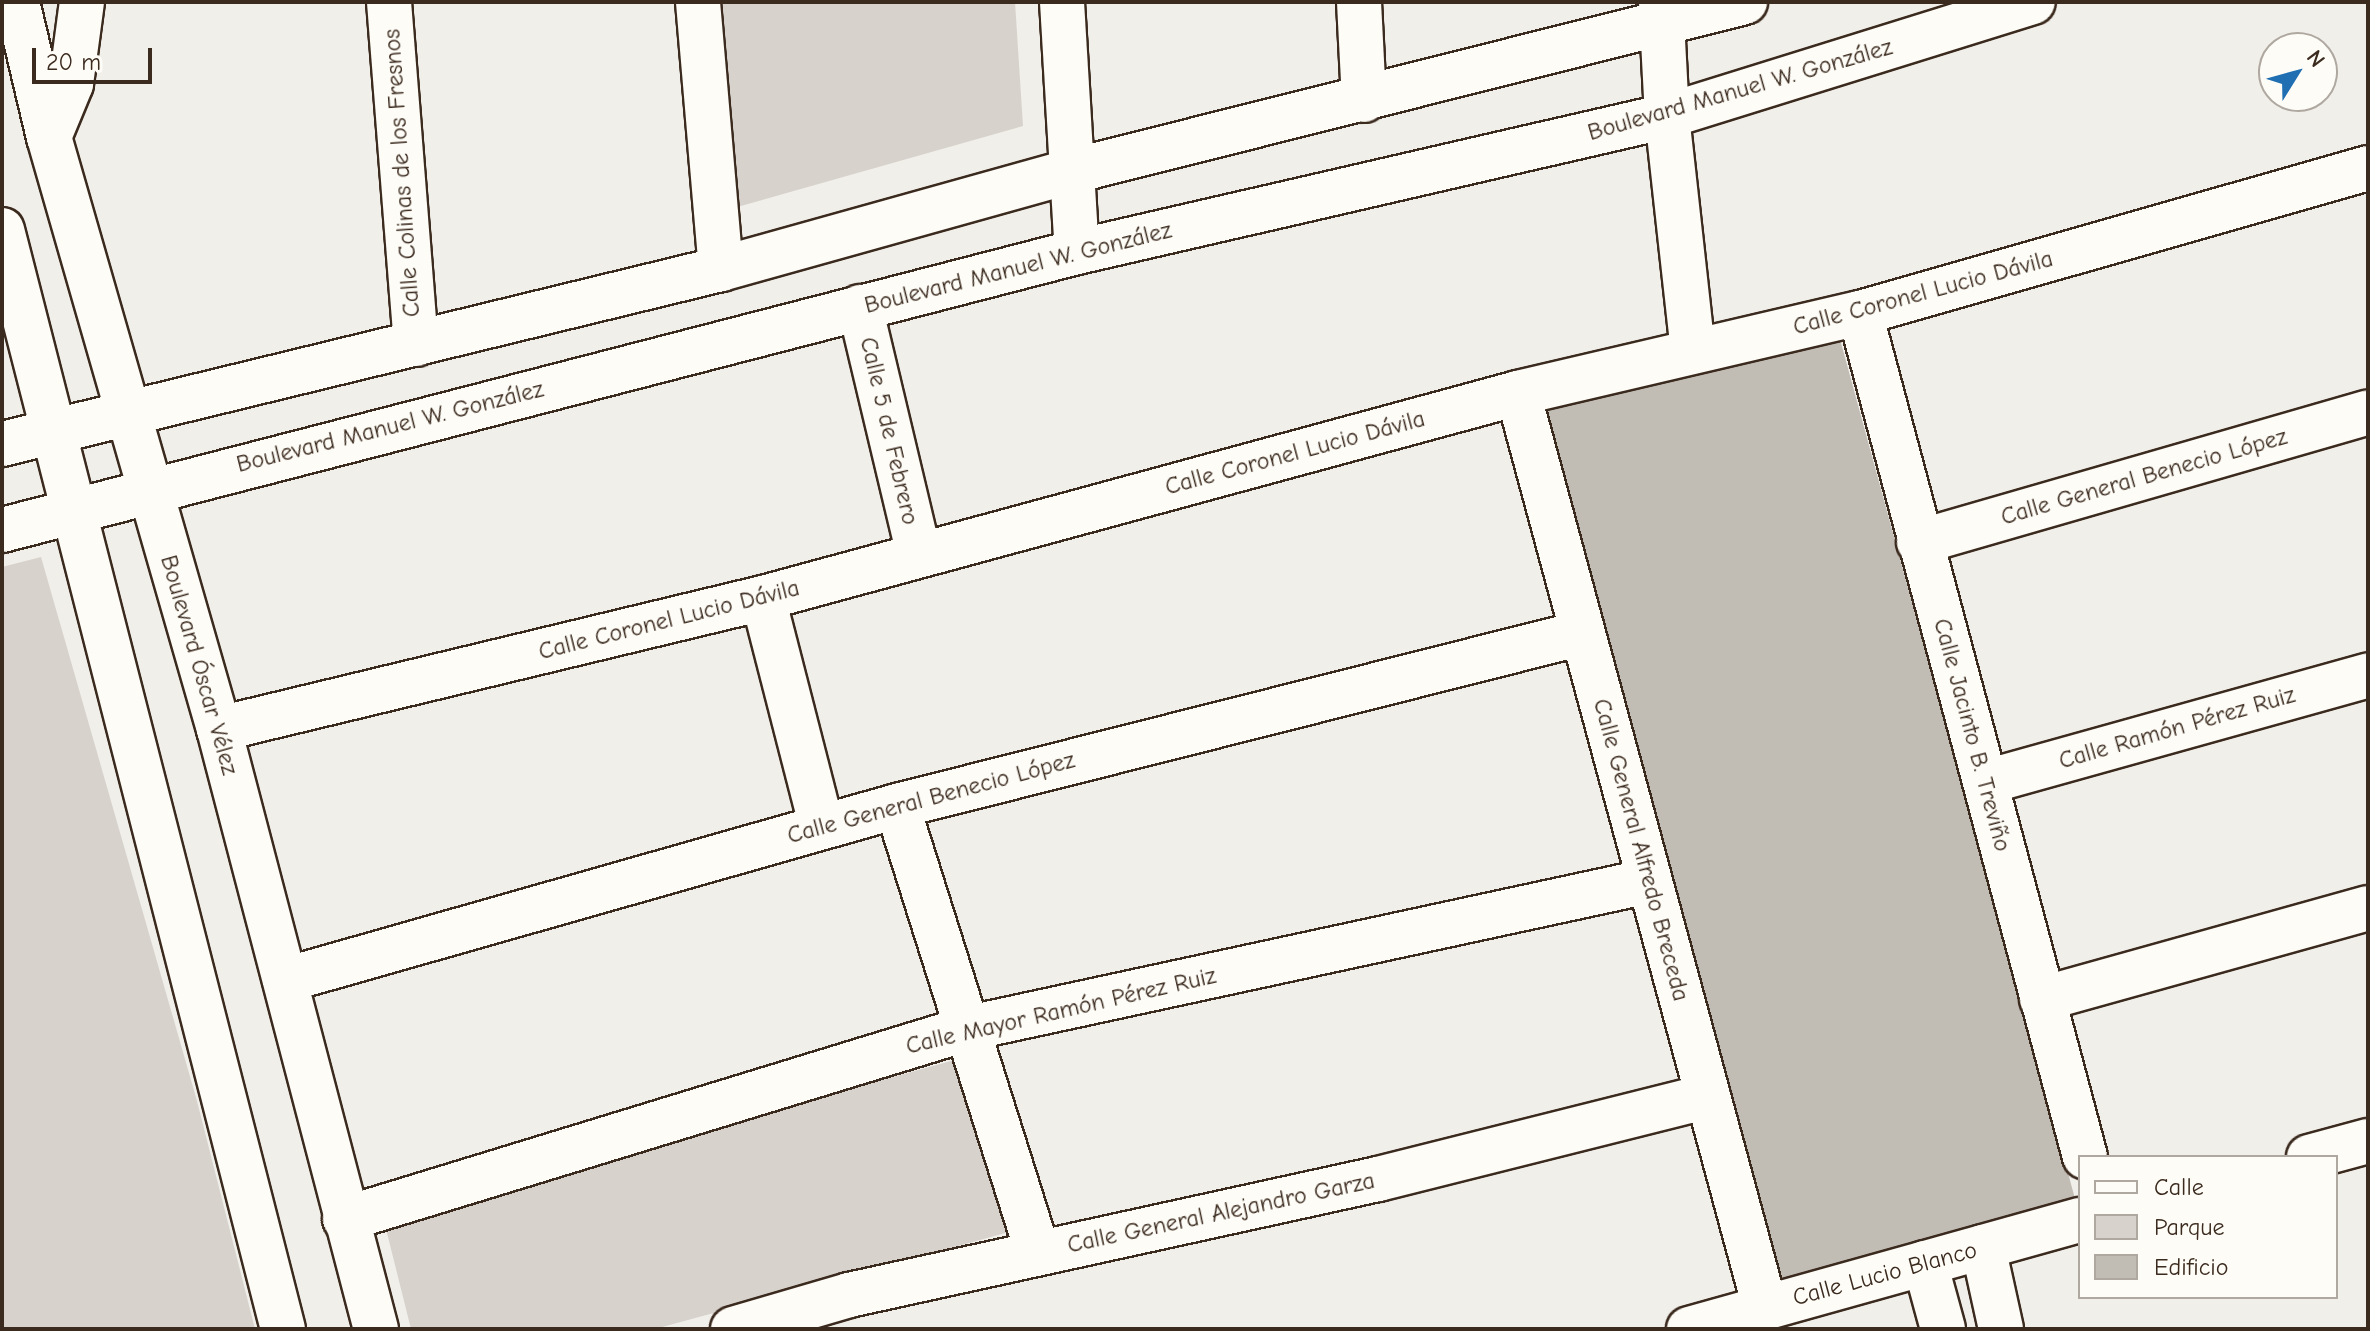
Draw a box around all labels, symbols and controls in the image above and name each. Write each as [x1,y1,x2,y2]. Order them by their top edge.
street label: Calle Colinas de los Fresnos [378,28,426,318]
scale bar [36,32,156,82]
north arrow [2258,32,2338,112]
street label: Boulevard Manuel W. González [1584,33,1896,147]
text: N [2301,45,2330,72]
text: 20 m [46,48,101,76]
street label: Boulevard Manuel W. González [861,216,1175,320]
street label: Calle Coronel Lucio Dávila [1790,244,2056,342]
street label: Calle 5 de Febrero [853,334,925,528]
street label: Boulevard Manuel W. González [233,375,547,479]
street label: Calle Coronel Lucio Dávila [1162,404,1428,502]
street label: Calle General Benecio López [1998,422,2290,532]
street label: Boulevard Óscar Vélez [154,552,244,778]
street label: Calle Coronel Lucio Dávila [536,574,802,666]
street label: Calle Jacinto B. Treviño [1927,615,2017,855]
street label: Calle Ramón Pérez Ruiz [2056,680,2298,776]
street label: Calle General Alfredo Breceda [1587,696,1695,1004]
street label: Calle General Benecio López [784,746,1078,850]
street label: Calle Mayor Ramón Pérez Ruiz [903,961,1219,1061]
legend [2078,1155,2338,1299]
street label: Calle General Alejandro Garza [1065,1166,1377,1260]
text: Calle [2154,1173,2204,1201]
text: Parque [2154,1213,2225,1241]
street label: Calle Lucio Blanco [1790,1236,1980,1312]
text: Edificio [2154,1253,2229,1281]

